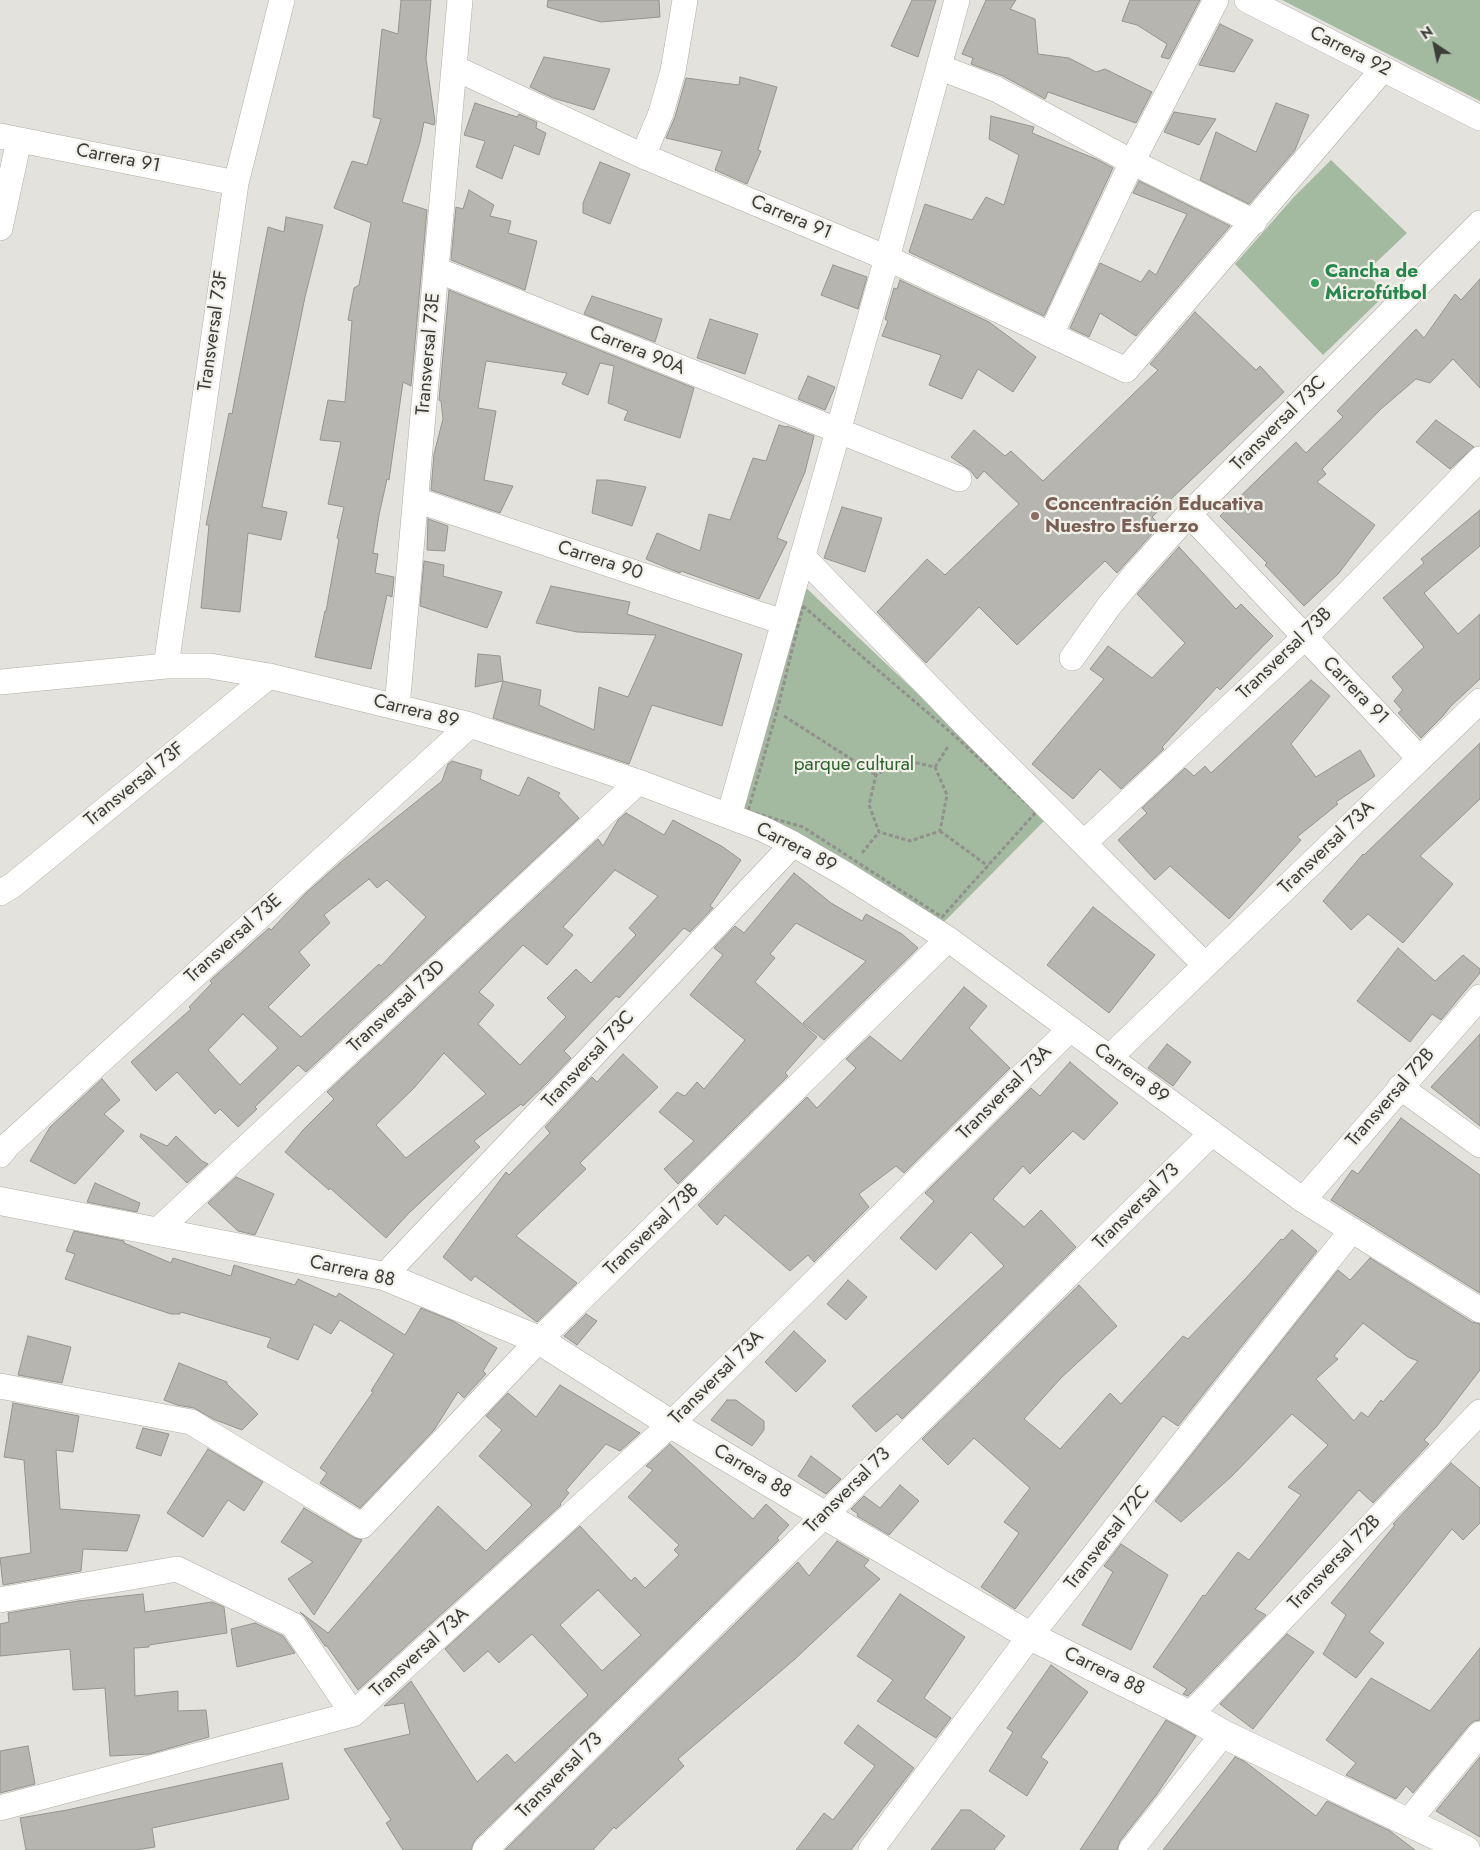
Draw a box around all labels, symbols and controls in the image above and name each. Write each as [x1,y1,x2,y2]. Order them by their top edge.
north arrow [1410,20,1460,70]
text: N [1416,21,1437,44]
street label: Carrera 92 [1306,22,1394,82]
street label: Carrera 91 [74,140,162,178]
street label: Carrera 91 [747,191,835,245]
place label: Cancha de Microfútbol [1325,261,1427,305]
street label: Transversal 73F [194,269,234,393]
marker: Cancha de Microfútbol [1309,277,1321,289]
street label: Transversal 73E [412,292,446,416]
street label: Carrera 90A [586,322,688,380]
street label: Transversal 73C [1227,372,1331,476]
place label: Concentración Educativa Nuestro Esfuerzo [1045,494,1263,538]
marker: Concentración Educativa Nuestro Esfuerzo [1029,510,1041,522]
street label: Carrera 90 [554,537,646,585]
street label: Transversal 73B [1233,603,1337,705]
street label: Carrera 91 [1317,652,1393,730]
street label: Carrera 89 [371,690,461,734]
street label: Transversal 73F [81,738,189,832]
park label: parque cultural [794,754,914,776]
street label: Transversal 73A [1274,797,1380,899]
street label: Carrera 89 [752,818,840,878]
street label: Transversal 73E [181,890,287,988]
street label: Transversal 73D [344,956,450,1058]
street label: Transversal 73C [538,1006,640,1114]
street label: Carrera 89 [1089,1039,1173,1109]
street label: Transversal 73A [953,1041,1057,1145]
street label: Transversal 72B [1342,1044,1440,1152]
street label: Transversal 73 [1089,1159,1185,1255]
street label: Transversal 73B [600,1179,704,1281]
street label: Carrera 88 [307,1251,397,1293]
street label: Transversal 73A [665,1326,769,1430]
street label: Carrera 88 [709,1440,795,1504]
street label: Transversal 73 [800,1443,896,1539]
street label: Transversal 72C [1060,1482,1156,1594]
street label: Transversal 72B [1284,1511,1386,1615]
street label: Transversal 73A [366,1603,474,1703]
street label: Carrera 88 [1060,1643,1148,1701]
street label: Transversal 73 [512,1728,608,1824]

